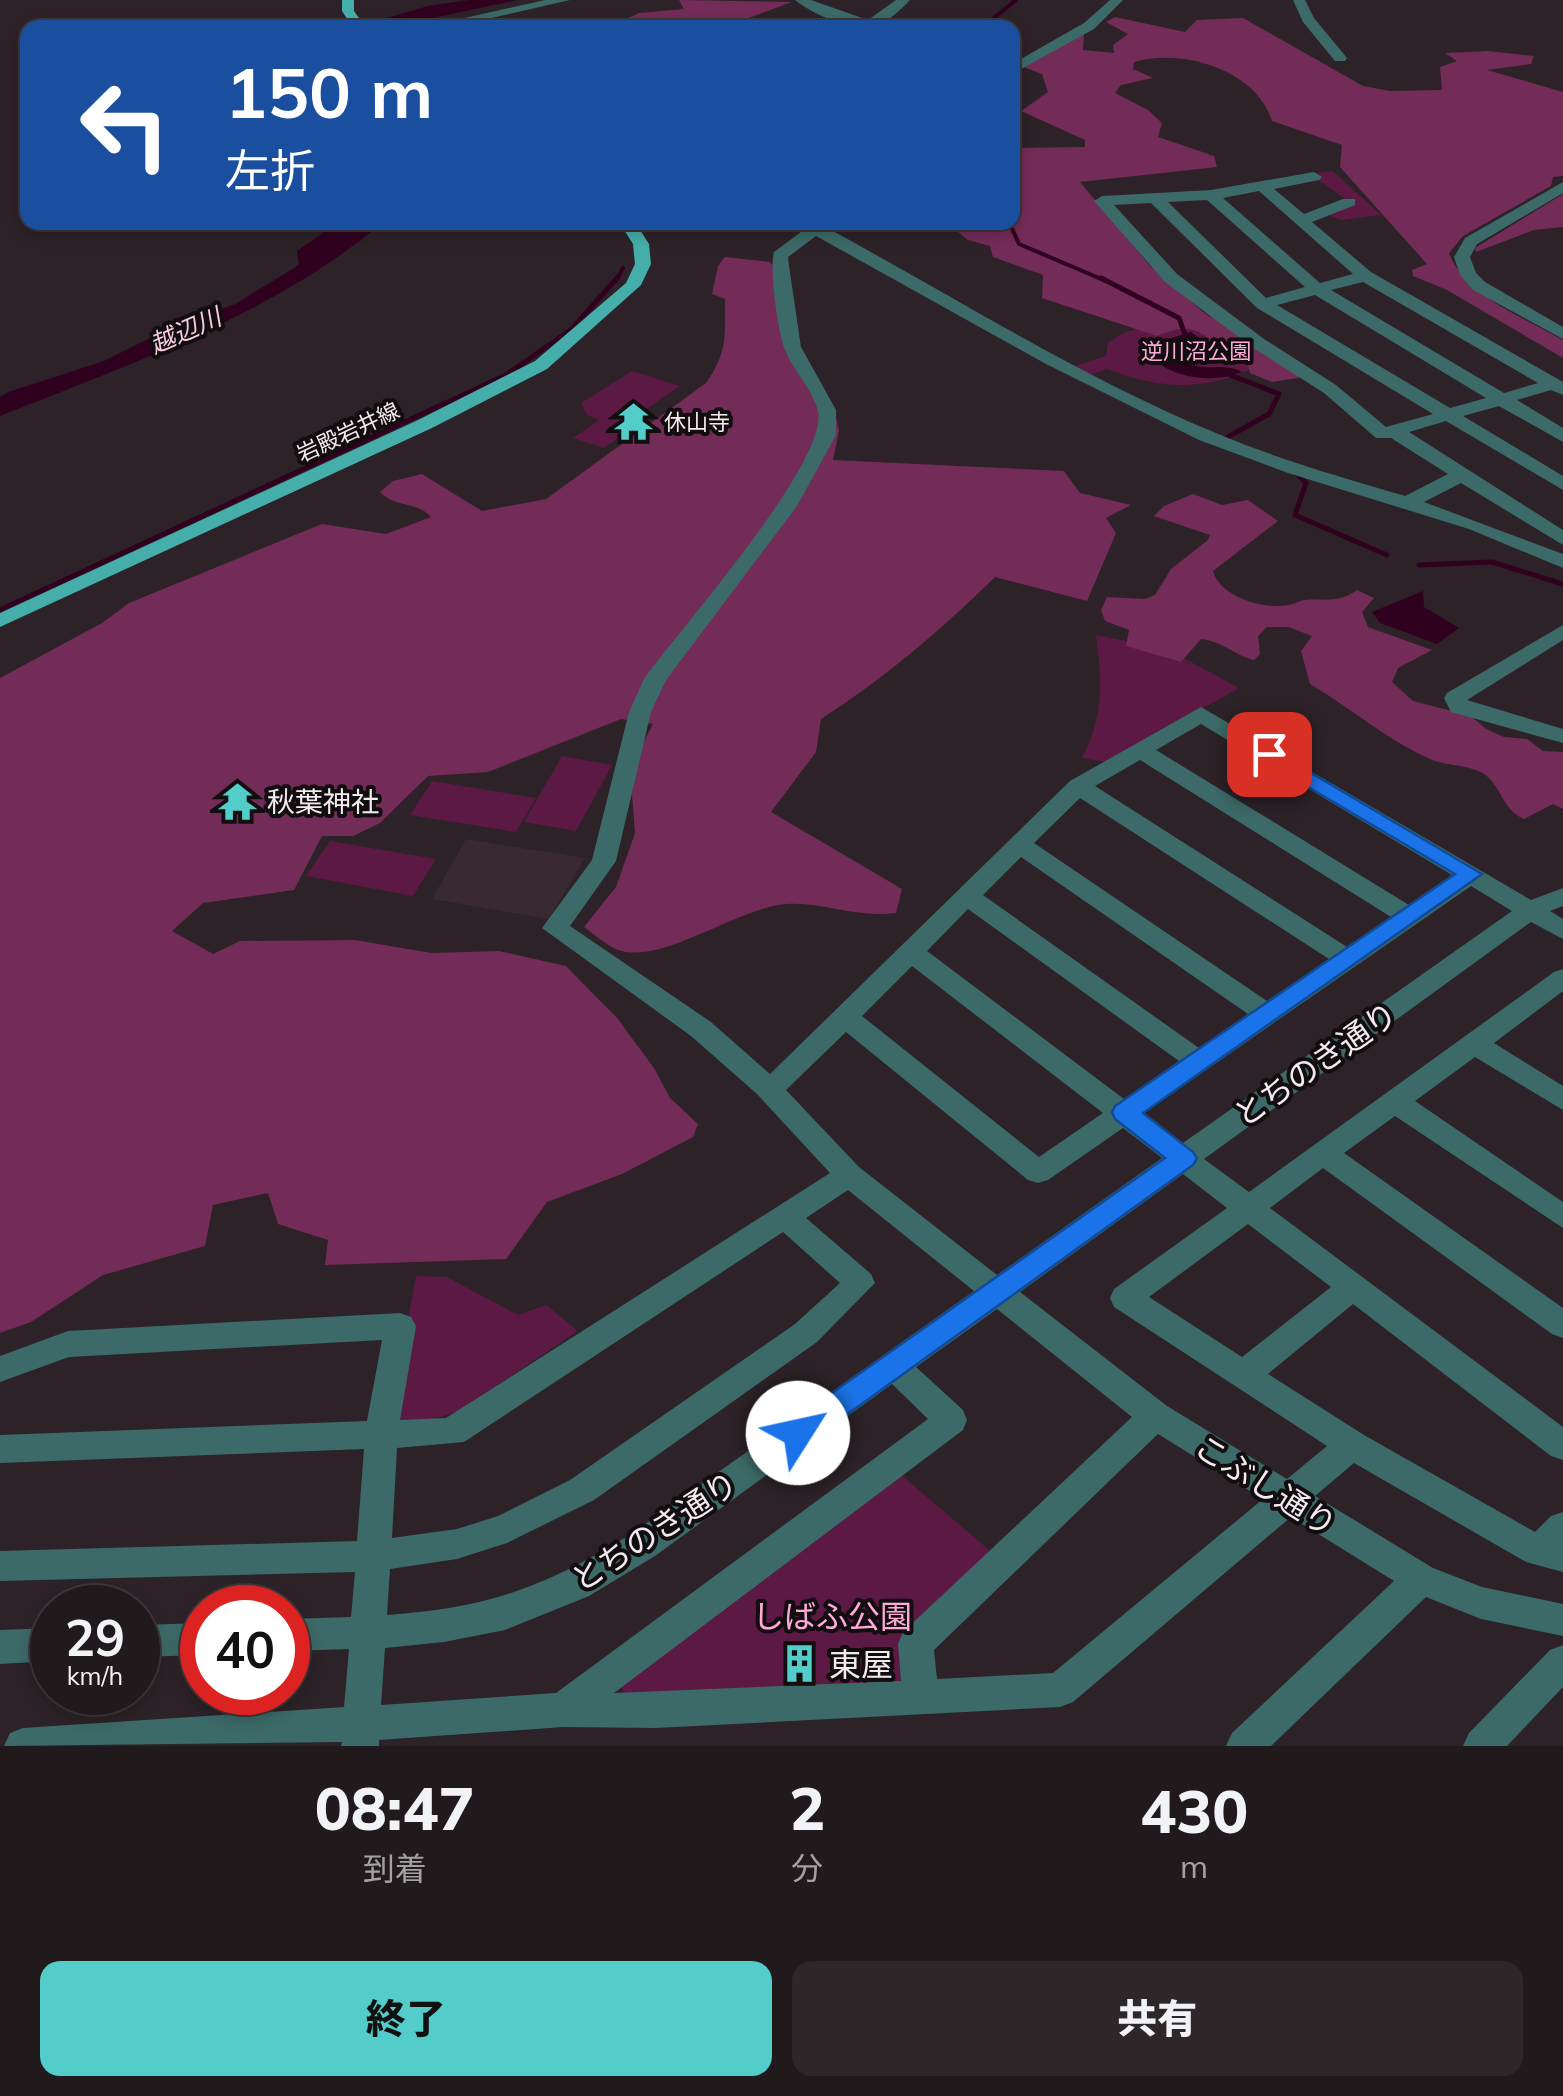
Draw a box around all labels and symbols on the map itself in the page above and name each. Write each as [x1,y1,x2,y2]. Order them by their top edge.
water label: 越辺川 [144,299,228,359]
park label: 逆川沼公園 [1141,337,1251,365]
street label: 岩殿岩井線 [292,396,404,468]
temple icon: 休山寺 [613,401,655,443]
place label: 休山寺 [664,408,730,436]
pin [1227,712,1312,797]
temple icon: 秋葉神社 [216,780,258,822]
place label: 秋葉神社 [267,784,379,819]
street label: とちのき通り [1225,993,1405,1135]
position arrow [746,1381,850,1485]
street label: こぶし通り [1188,1426,1344,1544]
street label: とちのき通り [563,1462,745,1600]
speed limit sign: 40 [180,1585,310,1715]
park label: しばふ公園 [752,1596,912,1636]
building icon: 東屋 [778,1643,820,1685]
place label: 東屋 [829,1644,893,1684]

